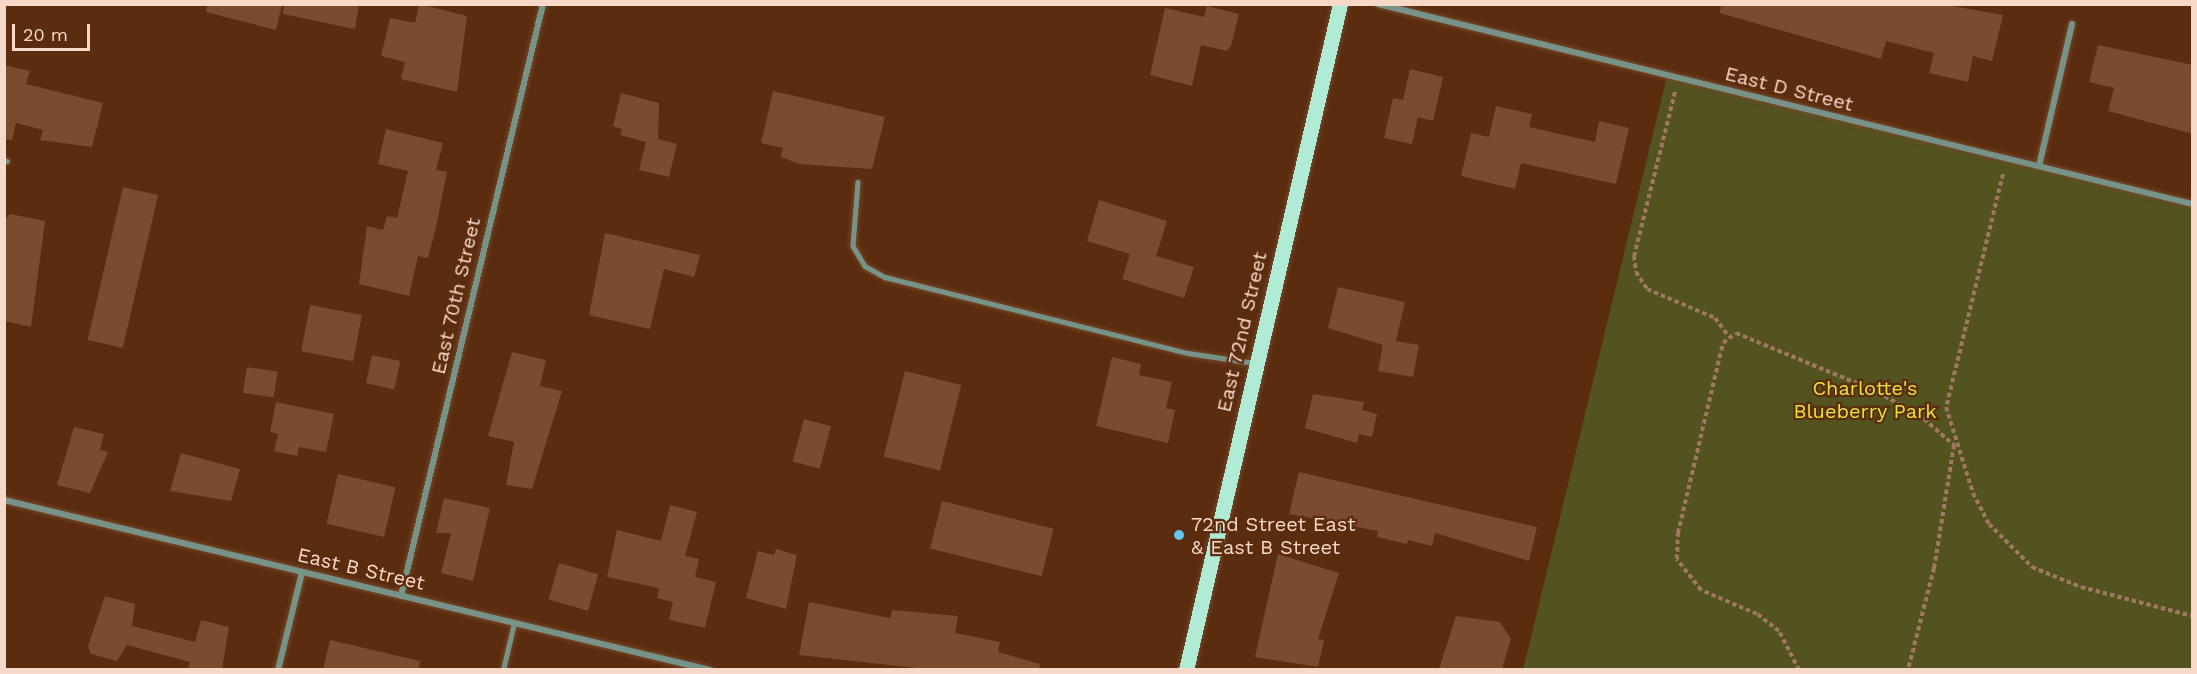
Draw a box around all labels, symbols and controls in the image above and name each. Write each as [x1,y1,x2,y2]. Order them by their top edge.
scale bar [15,12,93,50]
text: 20 m [23,24,68,45]
street label: East D Street [1722,61,1856,117]
street label: East 70th Street [426,215,486,377]
street label: East 72nd Street [1212,249,1272,415]
park label: Charlotte's Blueberry Park [1793,377,1937,424]
place label: 72nd Street East & East B Street [1191,512,1356,559]
marker: 72nd Street East & East B Street [1172,528,1186,542]
street label: East B Street [295,543,427,595]

